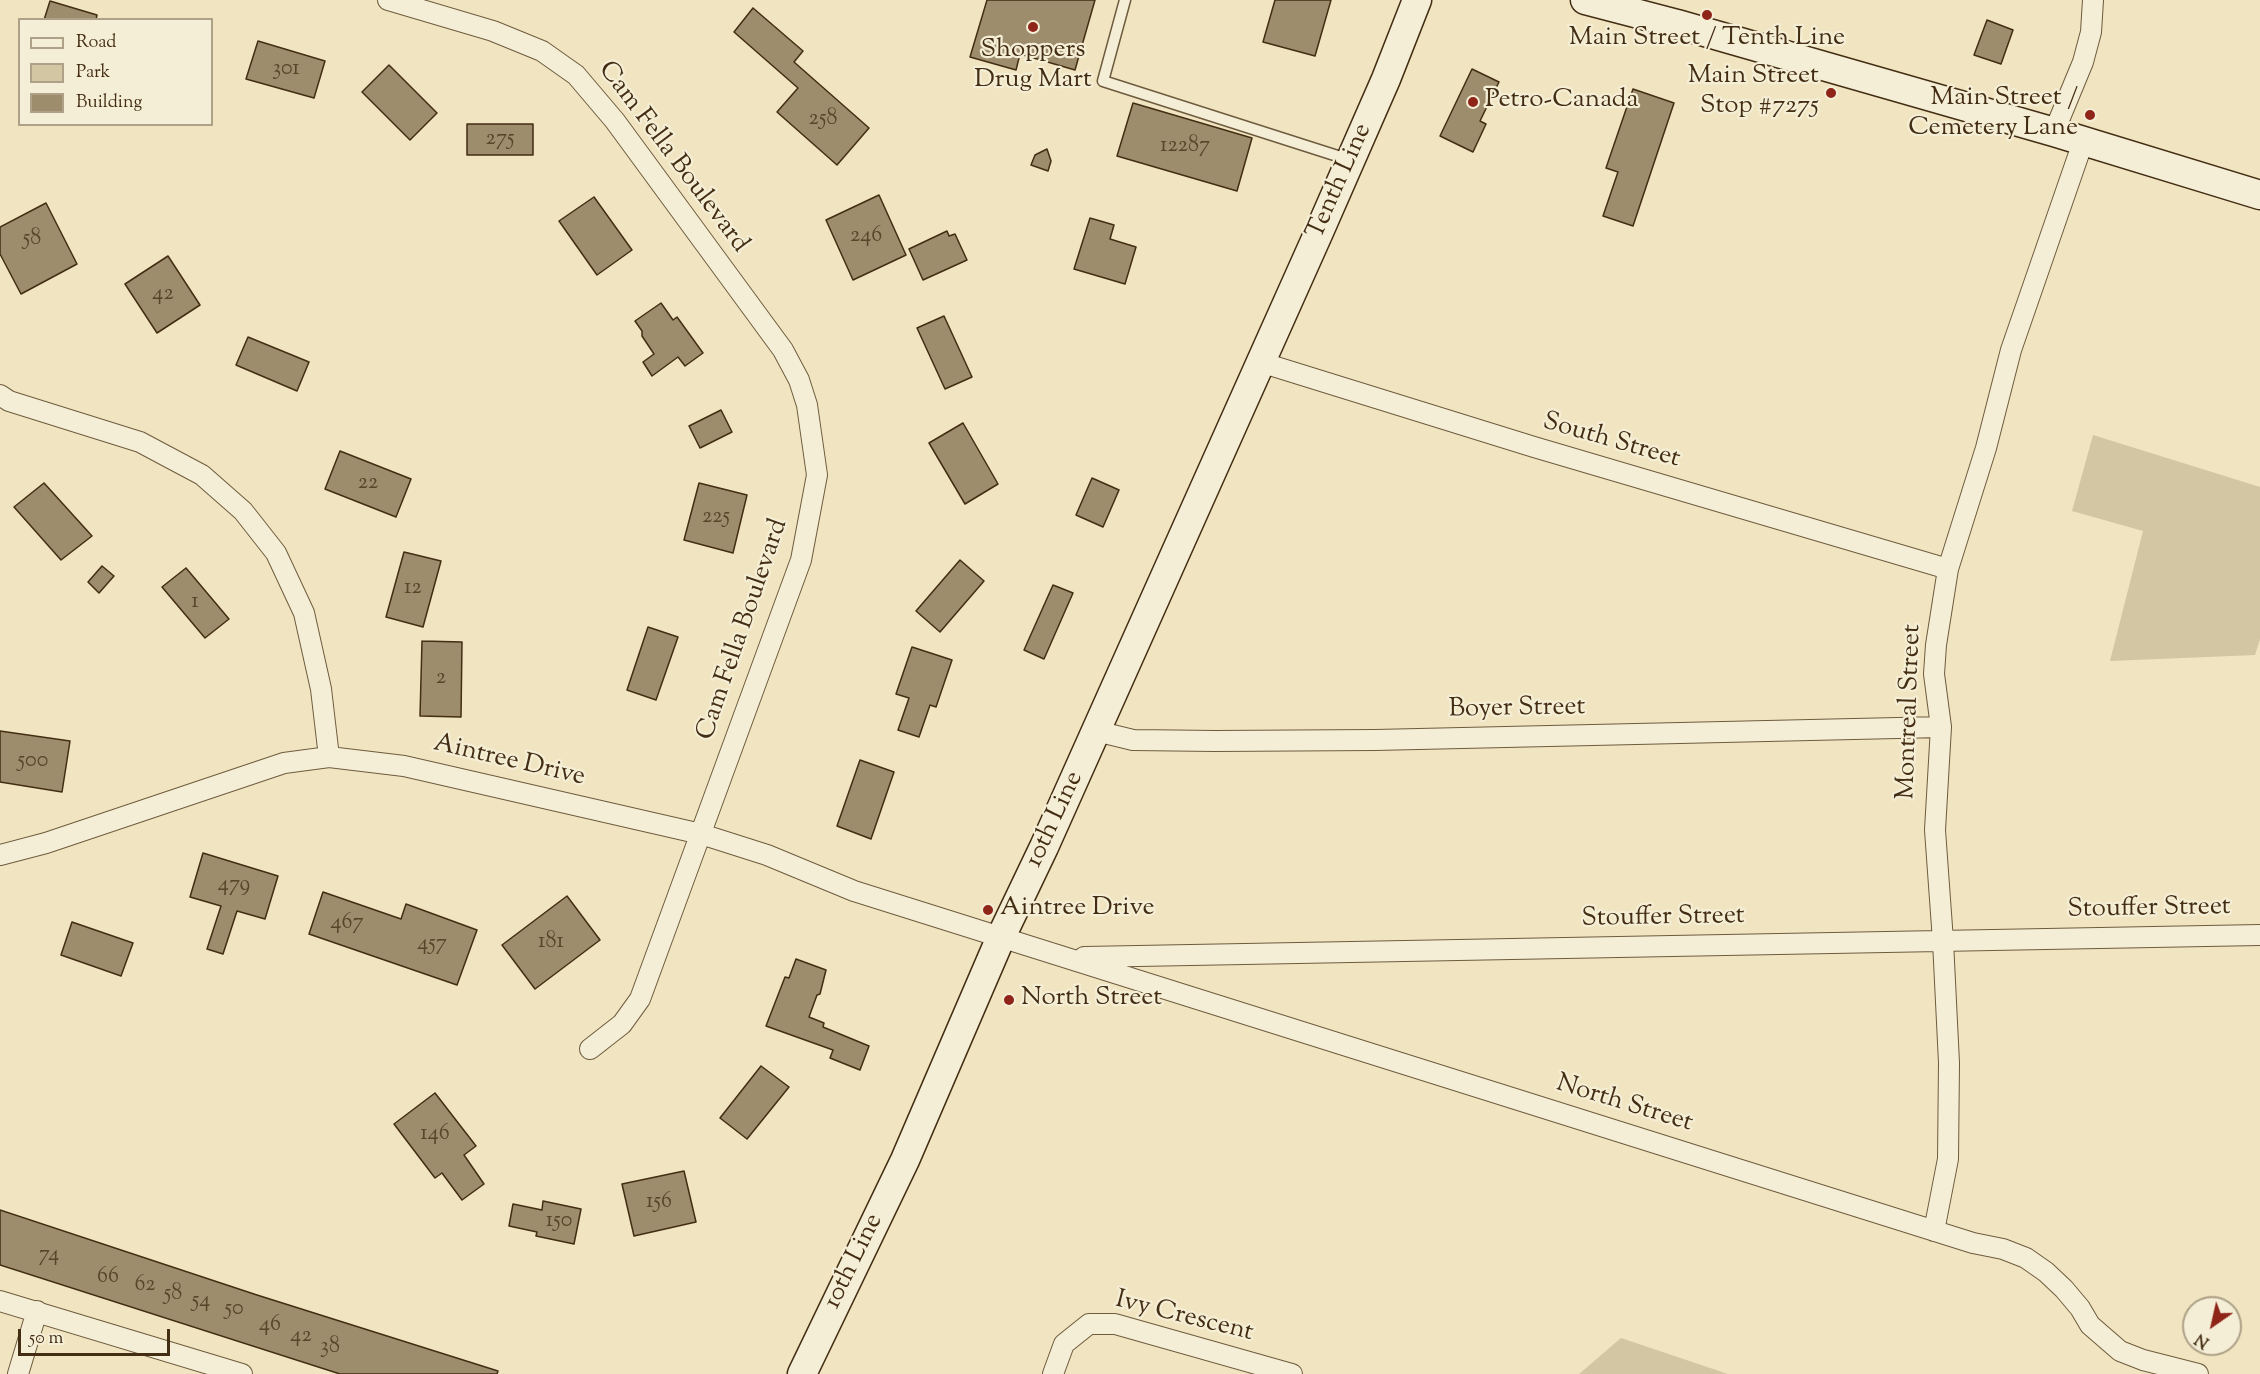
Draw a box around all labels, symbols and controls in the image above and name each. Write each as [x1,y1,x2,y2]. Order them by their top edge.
marker: Main Street / Tenth Line [1700,8,1714,22]
legend [18,18,213,126]
marker: Shoppers Drug Mart [1026,20,1040,34]
place label: Main Street / Tenth Line [1569,24,1845,56]
text: Road [76,30,116,56]
place label: Shoppers Drug Mart [974,36,1092,98]
street label: Cam Fella Boulevard [590,56,754,260]
house number: 301 [272,57,300,83]
text: Park [76,60,110,86]
place label: Main Street Stop #7275 [1688,62,1819,124]
place label: Main Street / Cemetery Lane [1908,84,2078,146]
place label: Petro-Canada [1485,86,1638,118]
marker: Main Street Stop #7275 [1824,86,1838,100]
text: Building [76,90,142,116]
marker: Petro-Canada [1466,95,1480,109]
house number: 258 [809,107,837,133]
marker: Main Street / Cemetery Lane [2083,108,2097,122]
street label: Tenth Line [1302,119,1380,245]
house number: 275 [486,127,514,153]
house number: 12287 [1160,134,1210,160]
house number: 246 [850,224,882,250]
house number: 58 [23,227,41,253]
house number: 42 [152,282,174,308]
street label: South Street [1539,408,1683,476]
house number: 22 [358,471,378,497]
house number: 225 [702,505,730,531]
street label: Cam Fella Boulevard [692,515,796,745]
house number: 12 [404,576,422,602]
house number: 1 [191,590,199,616]
street label: Montreal Street [1892,624,1930,800]
house number: 2 [436,666,446,692]
street label: Boyer Street [1448,693,1586,727]
street label: Aintree Drive [430,729,588,795]
house number: 500 [18,749,48,775]
street label: 10th Line [1020,767,1092,873]
house number: 479 [218,873,250,899]
street label: Stouffer Street [2067,893,2231,927]
place label: Aintree Drive [1000,894,1155,926]
street label: Stouffer Street [1581,902,1745,936]
marker: Aintree Drive [981,903,995,917]
house number: 467 [331,911,363,937]
house number: 181 [538,930,564,956]
house number: 457 [417,932,447,958]
place label: North Street [1021,984,1162,1016]
marker: North Street [1002,993,1016,1007]
street label: North Street [1552,1069,1696,1141]
house number: 146 [420,1122,450,1148]
house number: 156 [646,1190,672,1216]
house number: 150 [546,1209,572,1235]
street label: 10th Line [819,1209,891,1315]
house number: 74 [39,1243,59,1269]
house number: 66 [97,1265,119,1291]
house number: 62 [134,1273,156,1299]
house number: 58 [164,1282,182,1308]
street label: Ivy Crescent [1112,1286,1256,1350]
house number: 54 [192,1289,210,1315]
north arrow [2182,1296,2242,1356]
house number: 50 [224,1297,244,1323]
house number: 46 [259,1313,281,1339]
scale bar [21,1317,172,1355]
house number: 42 [290,1324,312,1350]
text: 50 m [29,1326,63,1352]
text: N [2191,1327,2215,1353]
house number: 38 [320,1335,340,1361]

